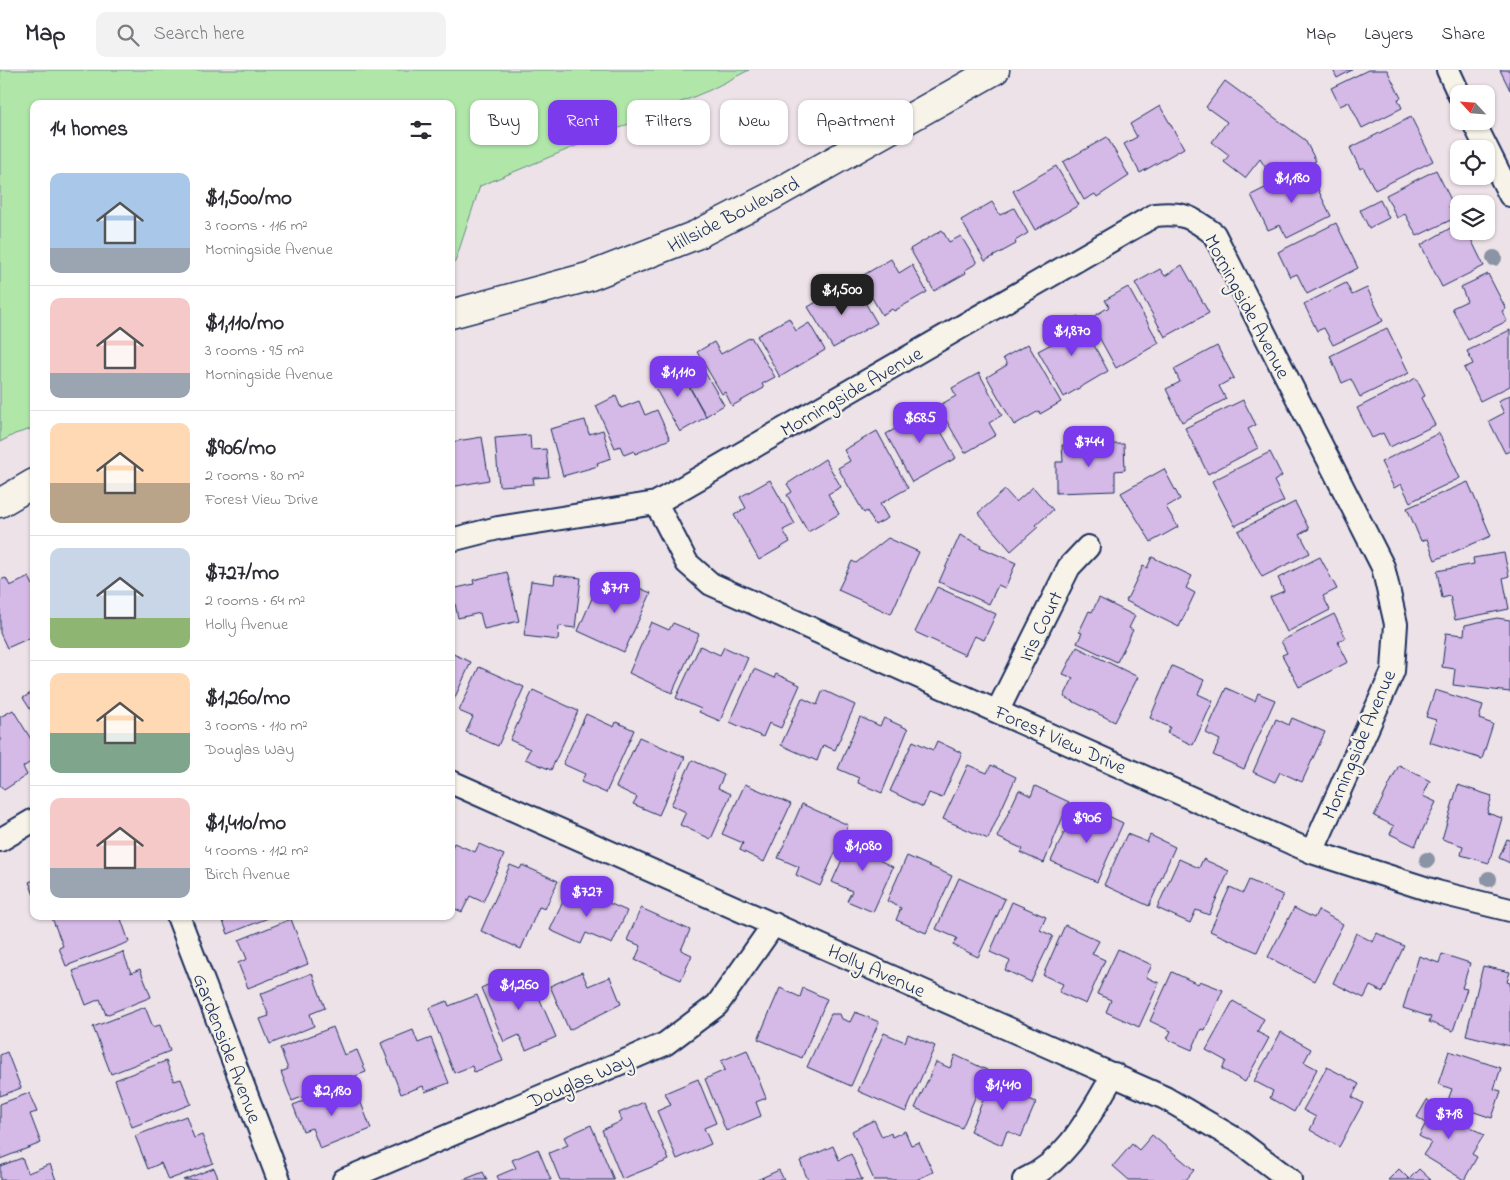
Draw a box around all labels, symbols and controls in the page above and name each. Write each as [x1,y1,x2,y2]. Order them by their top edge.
search box [96,12,446,57]
text: Map [25,17,66,52]
icon: search [114,21,142,49]
text: Search here [154,21,245,48]
text: Map [1306,22,1336,48]
text: Layers [1364,22,1414,48]
text: Share [1442,22,1485,48]
north arrow [1450,85,1495,130]
map controls [1450,85,1495,240]
chip: Buy [470,100,538,145]
chip: Rent [548,100,617,145]
chip: Filters [627,100,710,145]
chip: New [720,100,788,145]
chip: Apartment [798,100,913,145]
text: 14 homes [50,115,128,145]
icon: filters [407,116,435,144]
button: locate [1450,140,1495,185]
pin: $1,180 [1251,162,1333,204]
text: $1,180 [1274,166,1310,190]
street label: Hillside Boulevard [663,171,805,262]
text: $1,500/mo [205,184,292,214]
icon: home [90,193,150,253]
button: layers [1450,195,1495,240]
text: 3 rooms · 116 m² [205,214,308,238]
street label: Morningside Avenue [1195,230,1296,385]
text: Morningside Avenue [205,238,333,262]
pin: $1,500 [801,274,883,316]
text: $1,500 [822,278,862,302]
text: $1,110/mo [205,309,284,339]
pin: $1,870 [1031,314,1113,357]
icon: home [90,318,150,378]
text: $1,870 [1053,319,1091,343]
text: 3 rooms · 95 m² [205,339,304,363]
street label: Morningside Avenue [776,341,929,447]
pin: $1,110 [637,356,719,398]
text: $1,110 [661,360,695,384]
text: Morningside Avenue [205,363,333,387]
pin: $685 [890,402,950,444]
text: $685 [904,406,936,430]
pin: $744 [1059,426,1119,468]
text: $744 [1074,430,1104,454]
text: $906/mo [205,434,276,464]
icon: home [90,443,150,503]
text: 2 rooms · 80 m² [205,464,305,488]
text: Forest View Drive [205,488,318,512]
text: $727/mo [205,559,279,589]
icon: home [90,568,150,628]
pin: $717 [585,572,645,614]
text: $717 [601,576,629,600]
street label: Iris Court [1013,587,1072,667]
text: 2 rooms · 64 m² [205,589,305,613]
text: Holly Avenue [205,613,288,637]
street label: Morningside Avenue [1316,666,1406,825]
text: $1,260/mo [205,684,290,714]
icon: home [90,693,150,753]
street label: Forest View Drive [989,699,1131,783]
text: 3 rooms · 110 m² [205,714,307,738]
text: Douglas Way [205,738,294,762]
pin: $906 [1057,802,1117,844]
text: $906 [1073,806,1101,830]
text: $1,410/mo [205,809,286,839]
icon: home [90,818,150,878]
pin: $1,080 [822,830,904,872]
text: $1,080 [844,834,882,858]
text: 4 rooms · 112 m² [205,839,308,863]
text: Birch Avenue [205,863,290,887]
pin: $727 [557,876,617,918]
text: $727 [572,880,602,904]
street label: Holly Avenue [823,938,929,1007]
pin: $1,260 [478,968,560,1011]
street label: Gardenside Avenue [184,970,268,1128]
text: $1,260 [499,973,539,997]
street label: Douglas Way [523,1047,638,1119]
pin: $1,410 [962,1068,1044,1111]
text: $1,410 [985,1073,1021,1097]
pin: $2,180 [291,1074,373,1117]
text: $2,180 [313,1079,351,1103]
pin: $718 [1419,1098,1479,1140]
text: $718 [1435,1102,1463,1126]

